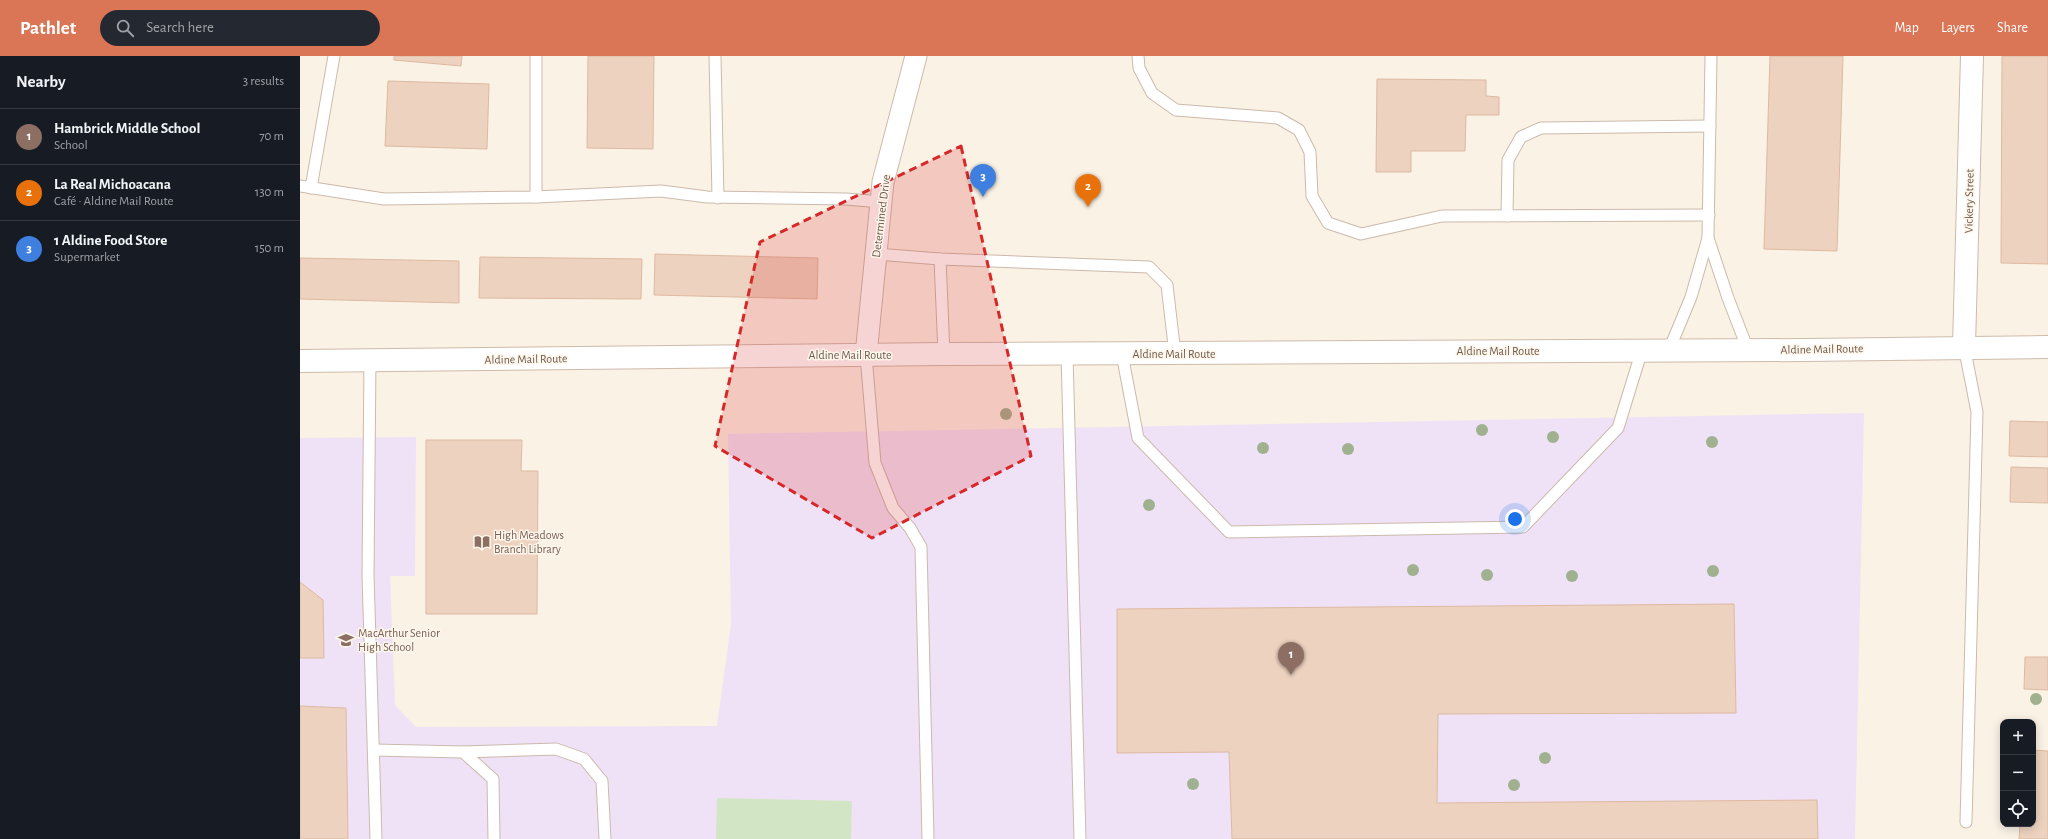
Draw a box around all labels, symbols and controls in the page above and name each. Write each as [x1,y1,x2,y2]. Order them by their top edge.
search box [100,10,380,46]
icon: search [114,17,136,39]
text: Pathlet [20,19,76,38]
text: Search here [146,20,214,35]
text: Map [1894,21,1919,35]
text: Layers [1941,21,1975,35]
text: Share [1997,21,2028,35]
text: Nearby [16,73,66,90]
text: 3 results [243,75,284,88]
text: Hambrick Middle School [54,121,200,136]
text: 1 [27,130,31,143]
text: 70 m [259,130,284,143]
text: School [54,139,88,152]
pin: 3 [970,164,996,197]
street label: Vickery Street [1962,168,1977,233]
street label: Determined Drive [870,174,892,258]
pin: 2 [1075,174,1101,207]
text: La Real Michoacana [54,177,171,192]
text: 2 [26,186,32,199]
text: 130 m [255,186,284,199]
text: Café · Aldine Mail Route [54,195,173,208]
text: 1 Aldine Food Store [54,233,167,248]
text: 3 [26,242,32,255]
text: 150 m [255,242,284,255]
text: Supermarket [54,251,120,264]
street label: Aldine Mail Route [1780,342,1864,356]
street label: Aldine Mail Route [1457,345,1539,357]
street label: Aldine Mail Route [1133,348,1215,360]
street label: Aldine Mail Route [809,349,891,361]
street label: Aldine Mail Route [484,352,568,366]
your location [1505,509,1525,529]
place label: High Meadows Branch Library [494,529,564,556]
library icon: High Meadows Branch Library [473,533,491,551]
place label: MacArthur Senior High School [358,627,440,653]
school or university icon: MacArthur Senior High School [337,631,355,649]
pin: 1 [1278,642,1304,675]
map controls [2000,719,2036,827]
button: + [2000,719,2036,755]
button: − [2000,755,2036,791]
button: locate [2000,791,2036,827]

